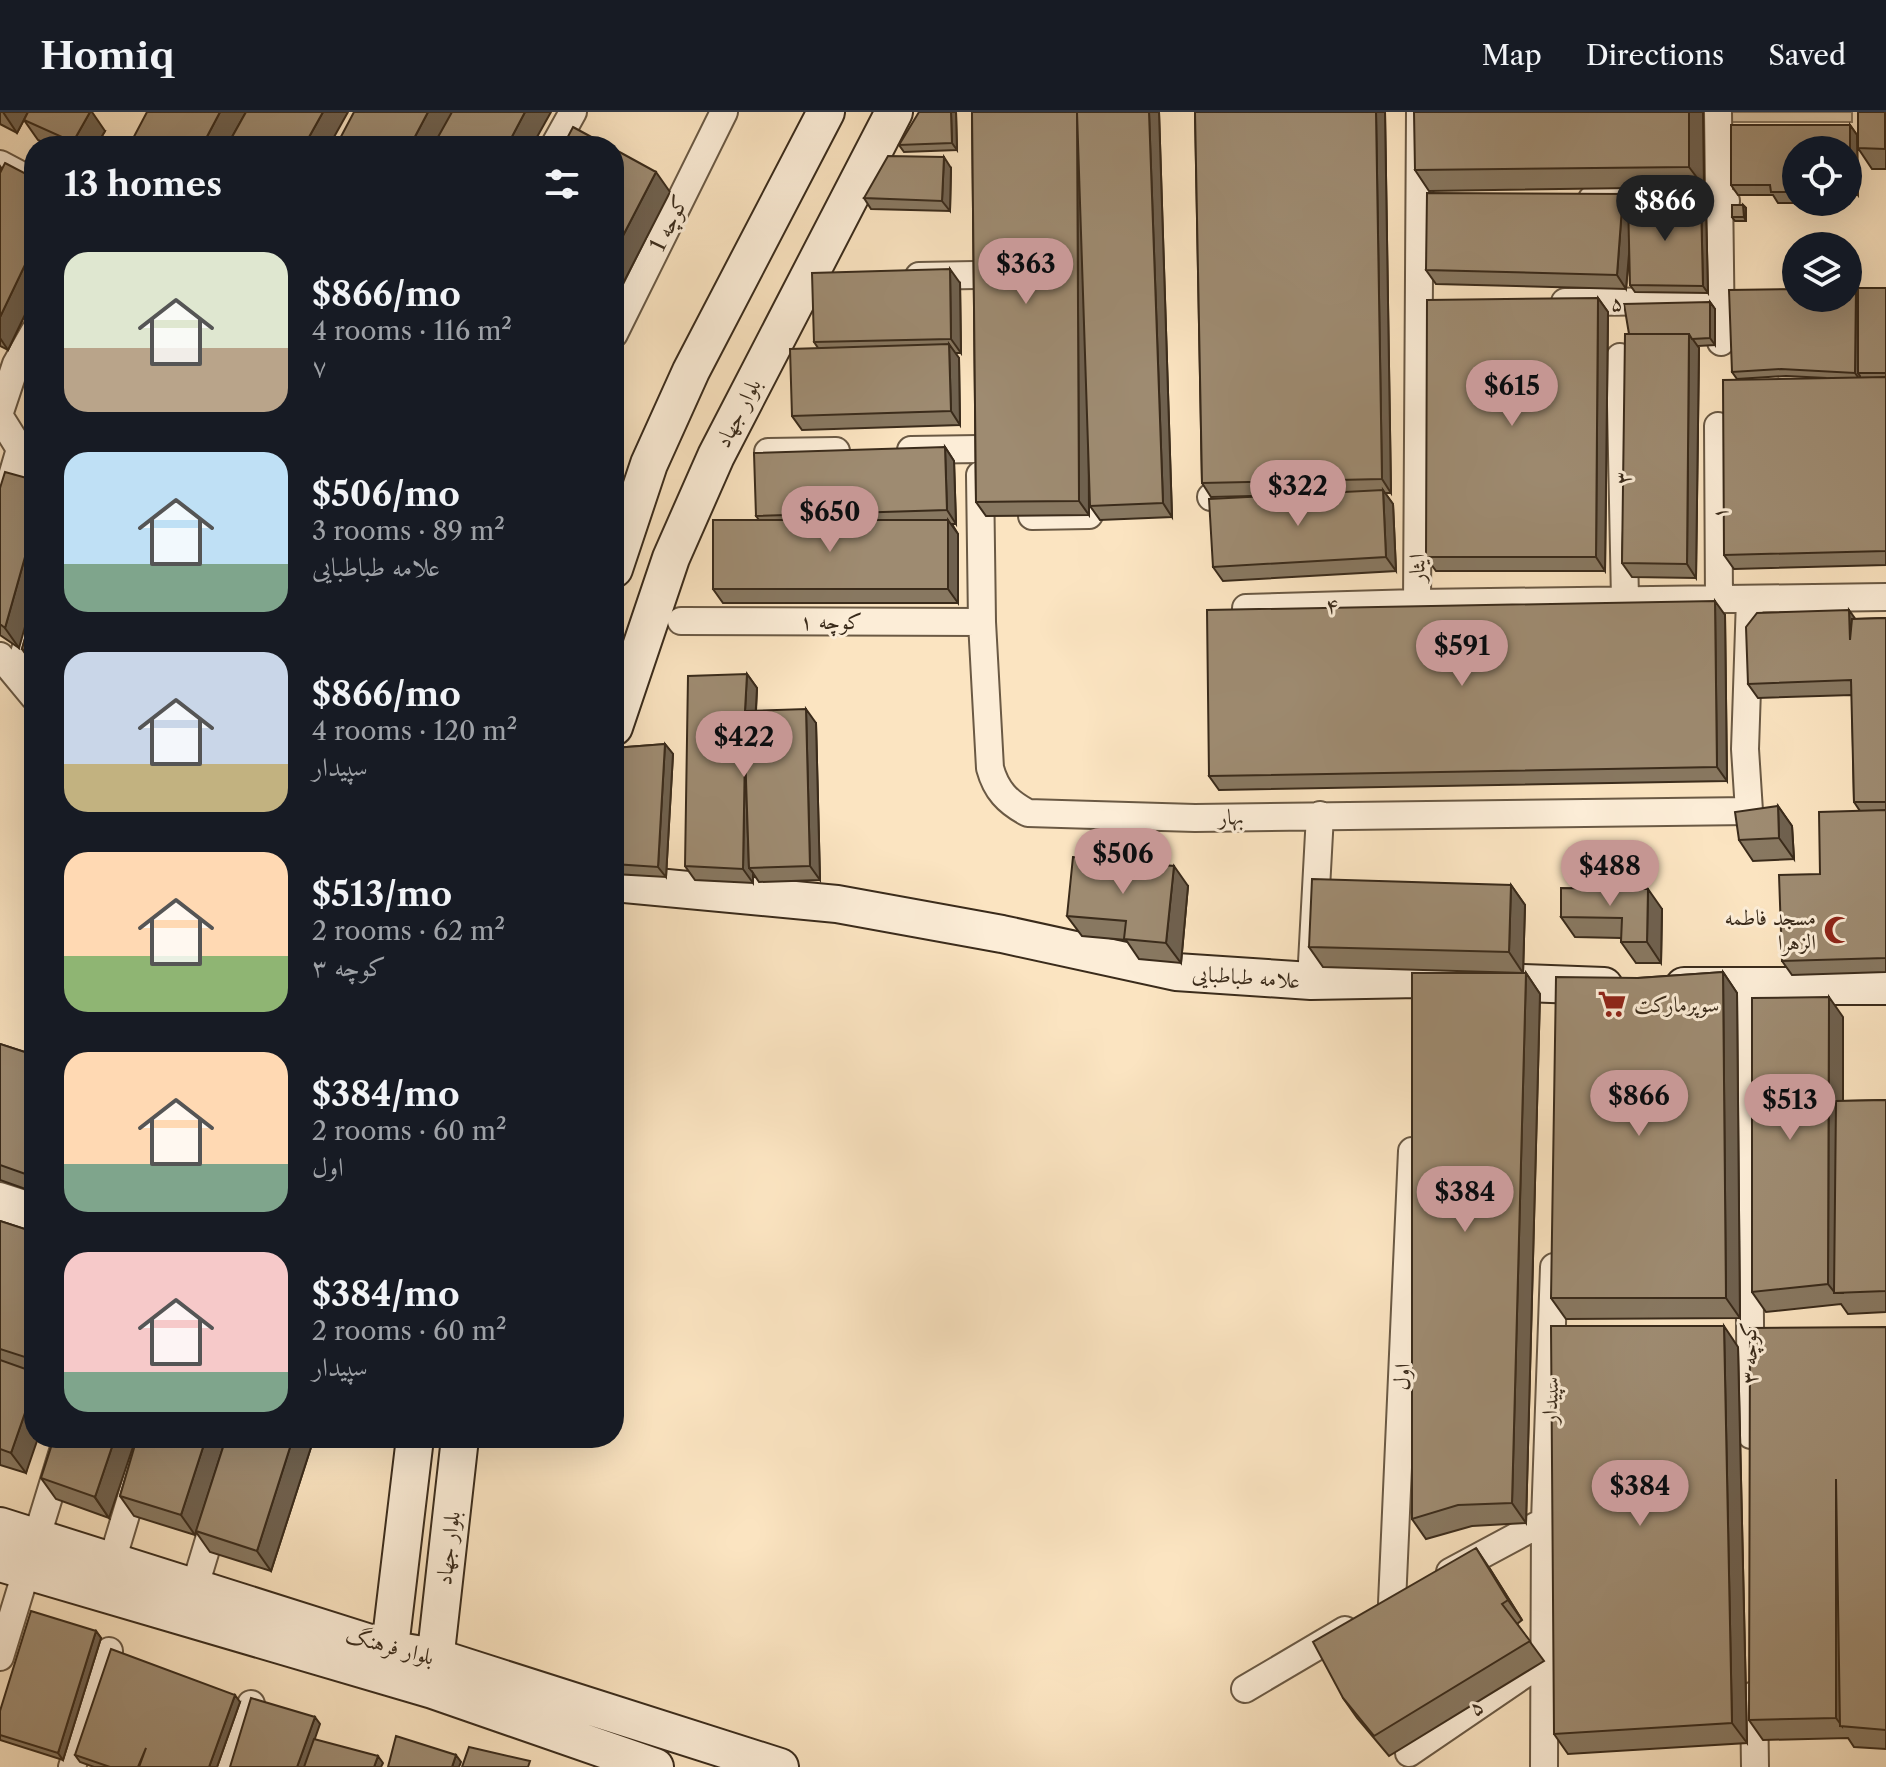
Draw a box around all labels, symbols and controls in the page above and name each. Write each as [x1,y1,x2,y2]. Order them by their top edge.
text: Homiq [40,32,174,79]
text: Map [1482,38,1542,72]
text: Directions [1586,38,1724,72]
text: Saved [1768,38,1846,72]
map controls [1782,136,1862,312]
button: locate [1782,136,1862,216]
icon: filters [540,162,584,206]
text: 13 homes [64,163,222,205]
pin: $866 [1618,175,1712,243]
text: $866 [1634,185,1696,217]
street label: کوچه 1 [644,191,696,256]
button: layers [1782,232,1862,312]
pin: $363 [979,238,1073,306]
text: $363 [996,248,1056,280]
text: $866/mo [312,273,461,315]
icon: home [128,284,224,380]
street label: ۵ [1611,289,1623,316]
text: 4 rooms · 116 m² [312,315,512,347]
text: ۷ [312,351,327,383]
pin: $615 [1465,360,1559,428]
text: $615 [1484,370,1540,402]
street label: بلوار جهاد [709,374,767,452]
pin: $322 [1251,460,1345,528]
text: $322 [1268,470,1328,502]
street label: ۳ [1609,471,1637,485]
text: $506/mo [312,473,460,515]
icon: home [128,484,224,580]
pin: $650 [783,486,877,554]
text: $650 [800,496,860,528]
street label: ۱ [1706,507,1733,519]
text: 3 rooms · 89 m² [312,515,505,547]
text: علامه طباطبایی [312,551,440,583]
street label: ایثار [1403,553,1431,585]
street label: ۴ [1325,591,1339,619]
street label: کوچه ۱ [800,608,862,637]
pin: $591 [1415,620,1509,688]
text: $591 [1434,630,1490,662]
text: $866/mo [312,673,461,715]
icon: home [128,684,224,780]
pin: $422 [697,711,791,779]
text: 4 rooms · 120 m² [312,715,517,747]
text: $422 [714,721,774,753]
text: سپیدار [312,751,368,783]
street label: بهار [1216,803,1244,832]
pin: $506 [1076,828,1170,896]
text: $506 [1093,838,1153,870]
pin: $488 [1563,840,1657,908]
text: $488 [1579,850,1641,882]
text: $513/mo [312,873,452,915]
icon: home [128,884,224,980]
place label: مسجد فاطمه الزهرا [1724,904,1816,957]
text: 2 rooms · 62 m² [312,915,505,947]
mosque icon: مسجد فاطمه الزهرا [1823,915,1853,945]
text: کوچه ۳ [312,951,386,983]
street label: علامه طباطبایی [1191,960,1301,996]
supermarket icon: سوپرمارکت [1597,989,1627,1019]
place label: سوپرمارکت [1634,991,1719,1019]
pin: $866 [1592,1070,1686,1138]
text: $384/mo [312,1073,460,1115]
pin: $513 [1743,1074,1837,1142]
text: $866 [1608,1080,1670,1112]
icon: home [128,1084,224,1180]
text: $513 [1762,1084,1818,1116]
text: 2 rooms · 60 m² [312,1115,507,1147]
text: اول [312,1151,344,1183]
pin: $384 [1418,1166,1512,1234]
text: $384 [1435,1176,1495,1208]
text: $384/mo [312,1273,460,1315]
icon: home [128,1284,224,1380]
text: 2 rooms · 60 m² [312,1315,507,1347]
street label: کوچه ۳ [1735,1321,1765,1384]
text: سپیدار [312,1351,368,1383]
street label: اول [1388,1363,1416,1391]
street label: سپیدار [1536,1376,1566,1426]
pin: $384 [1593,1460,1687,1528]
text: $384 [1610,1470,1670,1502]
street label: بلوار جهاد [430,1510,466,1586]
street label: بلوار فرهنگ [343,1621,437,1672]
street label: ۵ [1463,1692,1489,1722]

